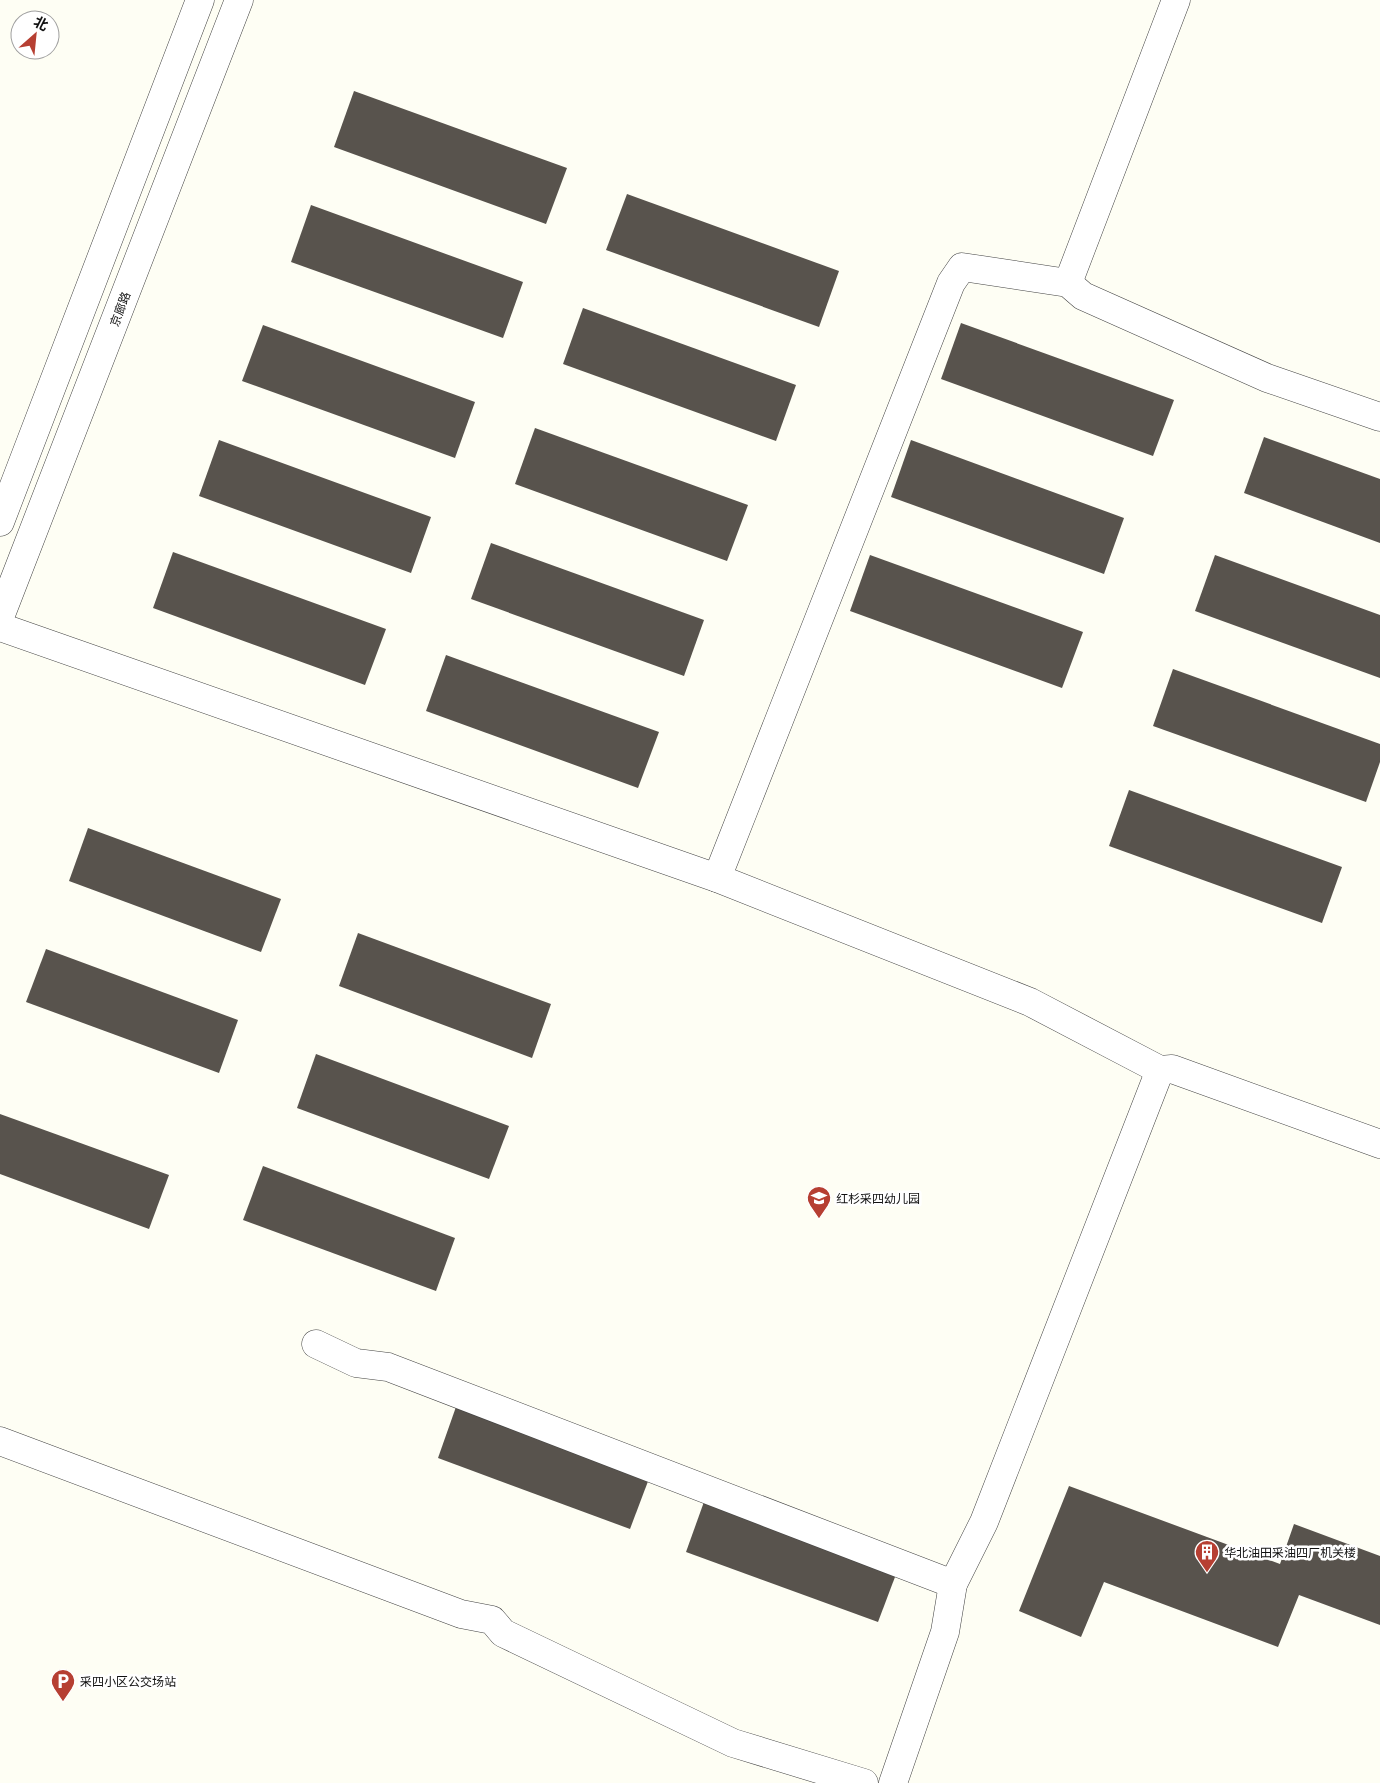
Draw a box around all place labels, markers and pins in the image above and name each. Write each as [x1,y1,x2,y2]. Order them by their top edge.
school or university icon: 红杉采四幼儿园 [806,1185,832,1219]
place label: 红杉采四幼儿园 [836,1190,920,1207]
building icon: 华北油田采油四厂机关楼 [1194,1539,1220,1573]
place label: 华北油田采油四厂机关楼 [1224,1544,1356,1561]
parking icon: 采四小区公交场站 [50,1668,76,1702]
place label: 采四小区公交场站 [80,1673,176,1690]

